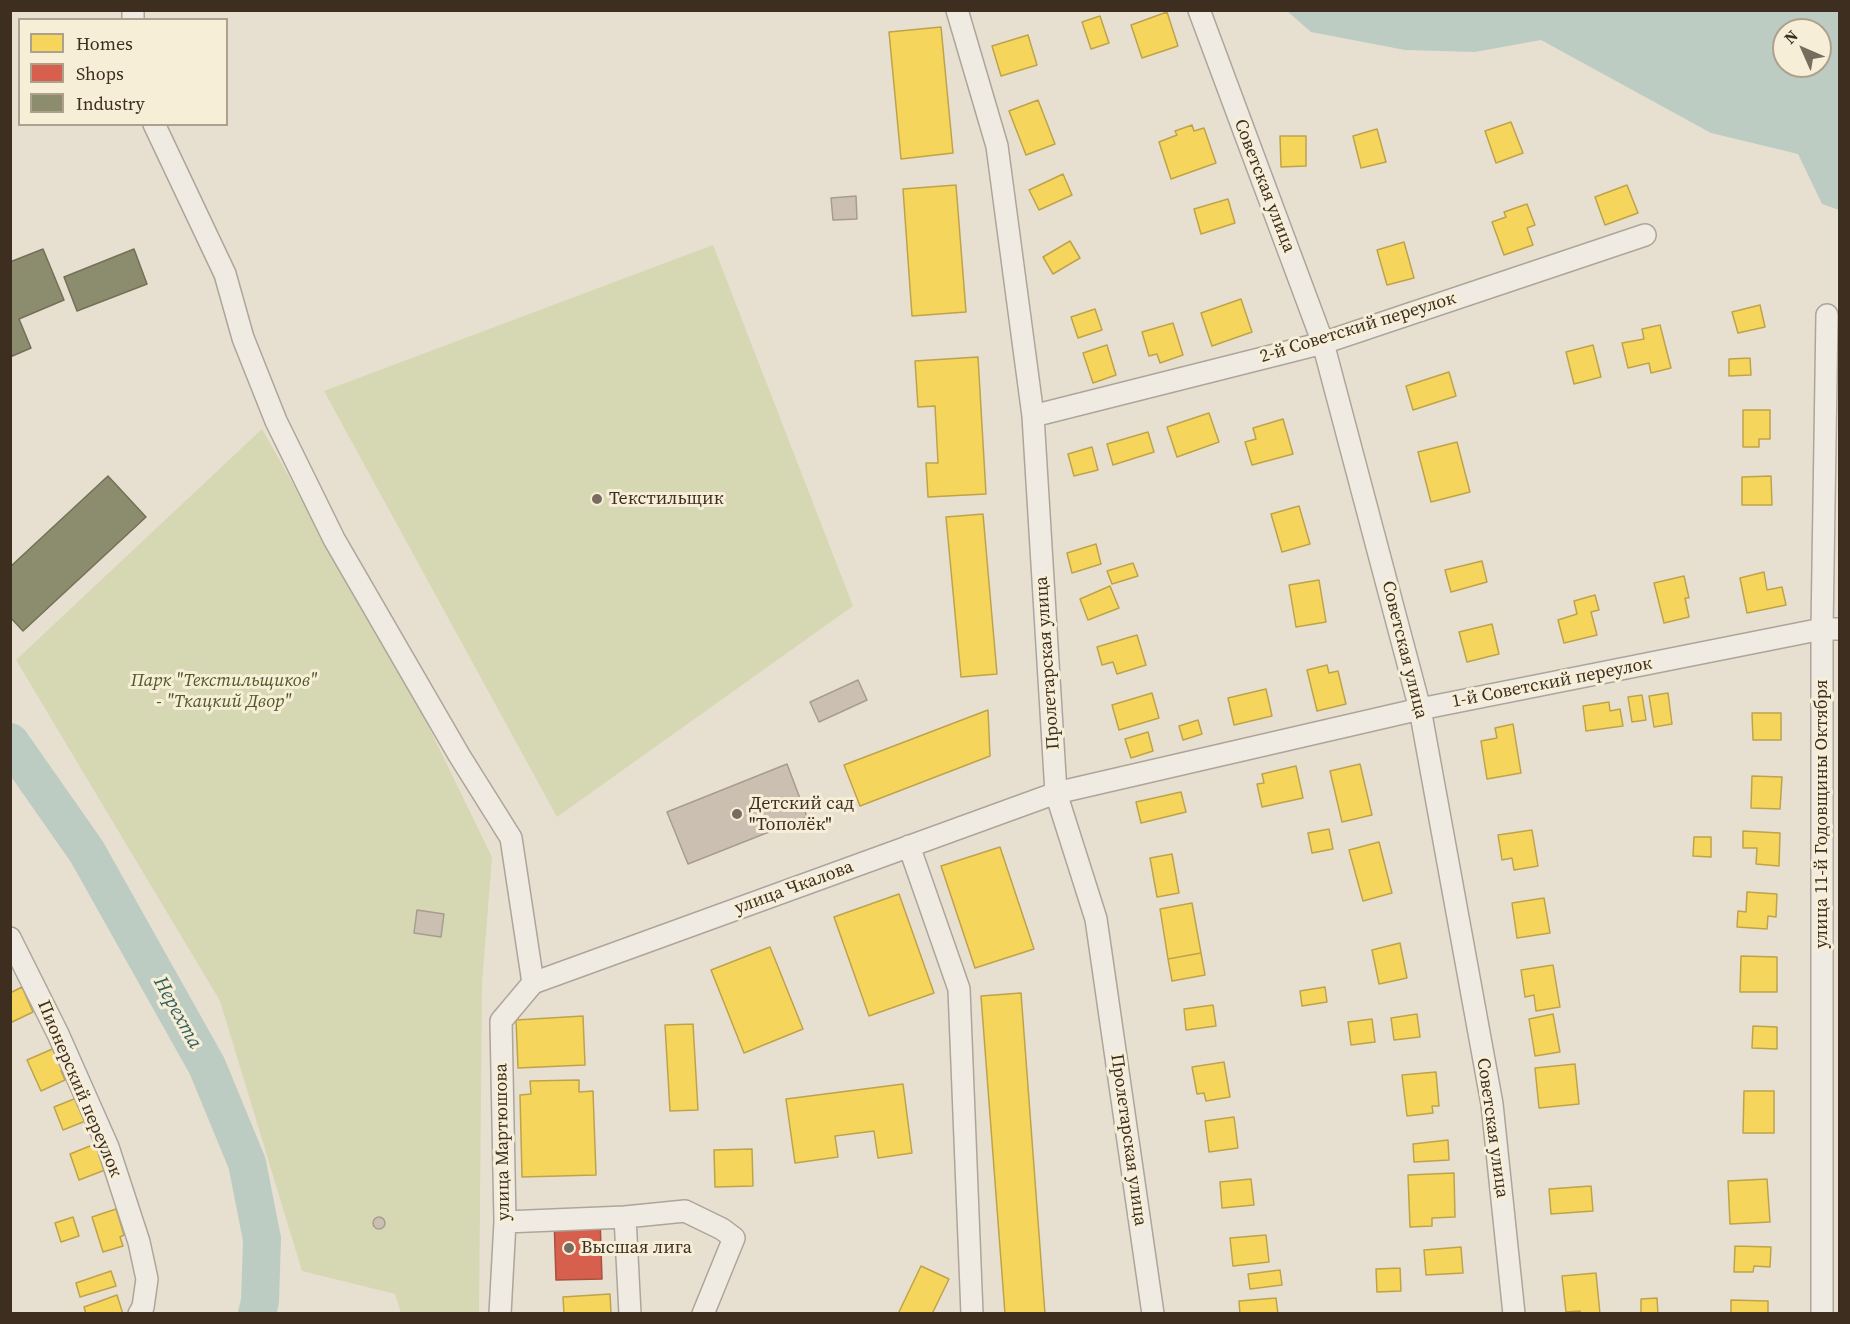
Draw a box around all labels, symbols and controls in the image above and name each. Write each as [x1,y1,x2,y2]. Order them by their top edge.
legend [18,18,228,126]
north arrow [1772,18,1832,78]
text: N [1779,25,1803,49]
text: Homes [76,31,133,56]
text: Shops [76,61,124,86]
text: Industry [76,91,145,116]
street label: Советская улица [1229,116,1299,256]
street label: 2-й Советский переулок [1257,288,1459,368]
place label: Текстильщик [609,488,724,510]
marker: Текстильщик [590,492,604,506]
street label: Пролетарская улица [1031,576,1065,750]
street label: Советская улица [1376,579,1432,721]
street label: 1-й Советский переулок [1450,653,1654,713]
park label: Парк "Текстильщиков" - "Ткацкий Двор" [131,670,317,712]
street label: улица 11-й Годовщины Октября [1811,679,1833,949]
place label: Детский сад "Тополёк" [749,793,854,836]
marker: Детский сад "Тополёк" [730,807,744,821]
street label: улица Чкалова [732,856,856,920]
water label: Нерехта [147,973,207,1053]
street label: Пионерский переулок [32,997,126,1181]
street label: Пролетарская улица [1105,1053,1151,1227]
street label: Советская улица [1471,1057,1513,1199]
street label: улица Мартюшова [491,1063,515,1221]
place label: Высшая лига [581,1237,692,1259]
marker: Высшая лига [562,1241,576,1255]

